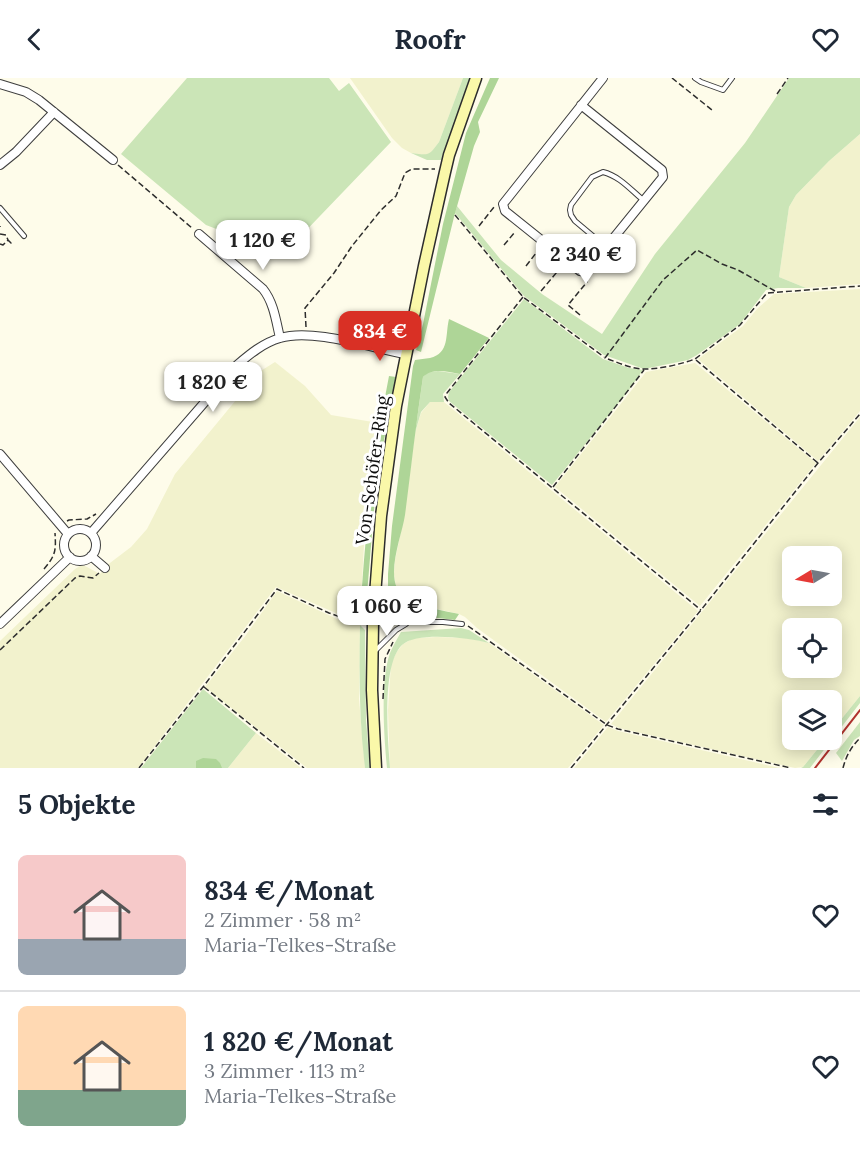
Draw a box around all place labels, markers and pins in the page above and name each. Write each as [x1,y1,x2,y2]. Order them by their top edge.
pin: 1 120 € [208,220,318,271]
pin: 2 340 € [531,234,641,285]
pin: 834 € [338,311,422,362]
pin: 1 820 € [158,362,268,413]
pin: 1 060 € [332,586,442,637]

